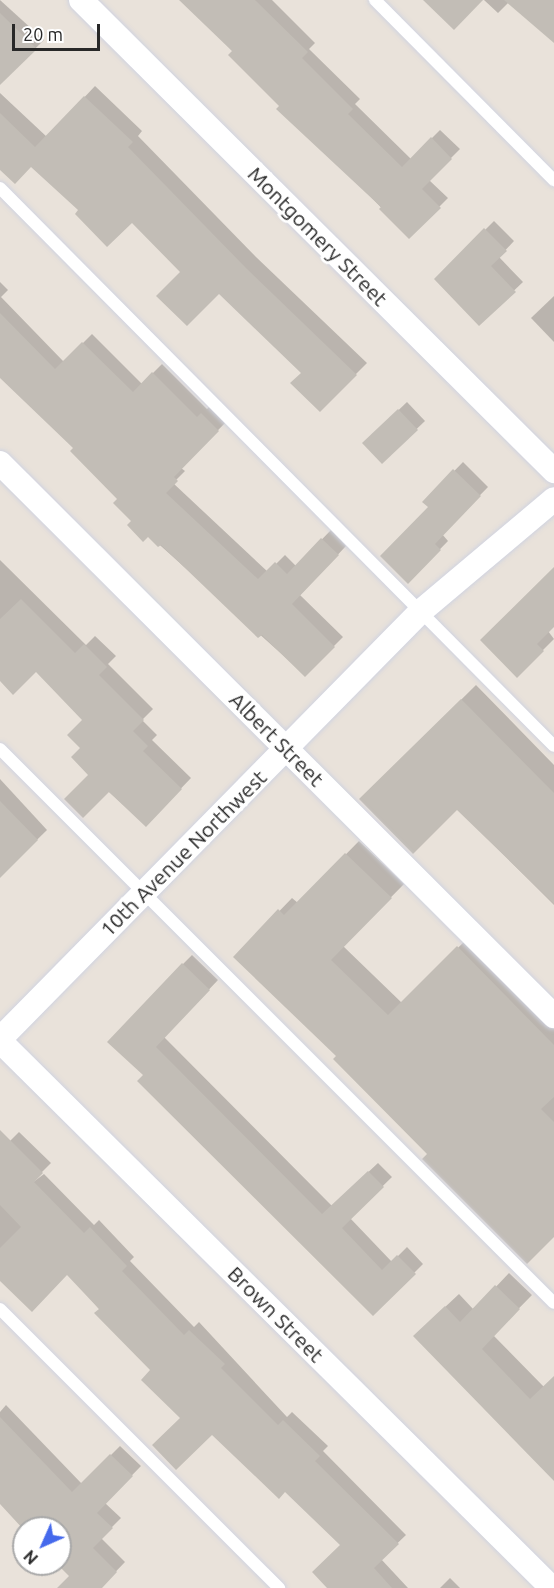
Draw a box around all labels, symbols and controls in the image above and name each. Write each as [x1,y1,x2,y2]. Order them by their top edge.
scale bar [15,12,104,50]
text: 20 m [23,24,63,44]
street label: Montgomery Street [243,161,393,311]
street label: Albert Street [225,687,329,791]
street label: 10th Avenue Northwest [95,765,271,941]
street label: Brown Street [223,1261,329,1367]
north arrow [12,1516,72,1576]
text: N [20,1547,41,1568]

